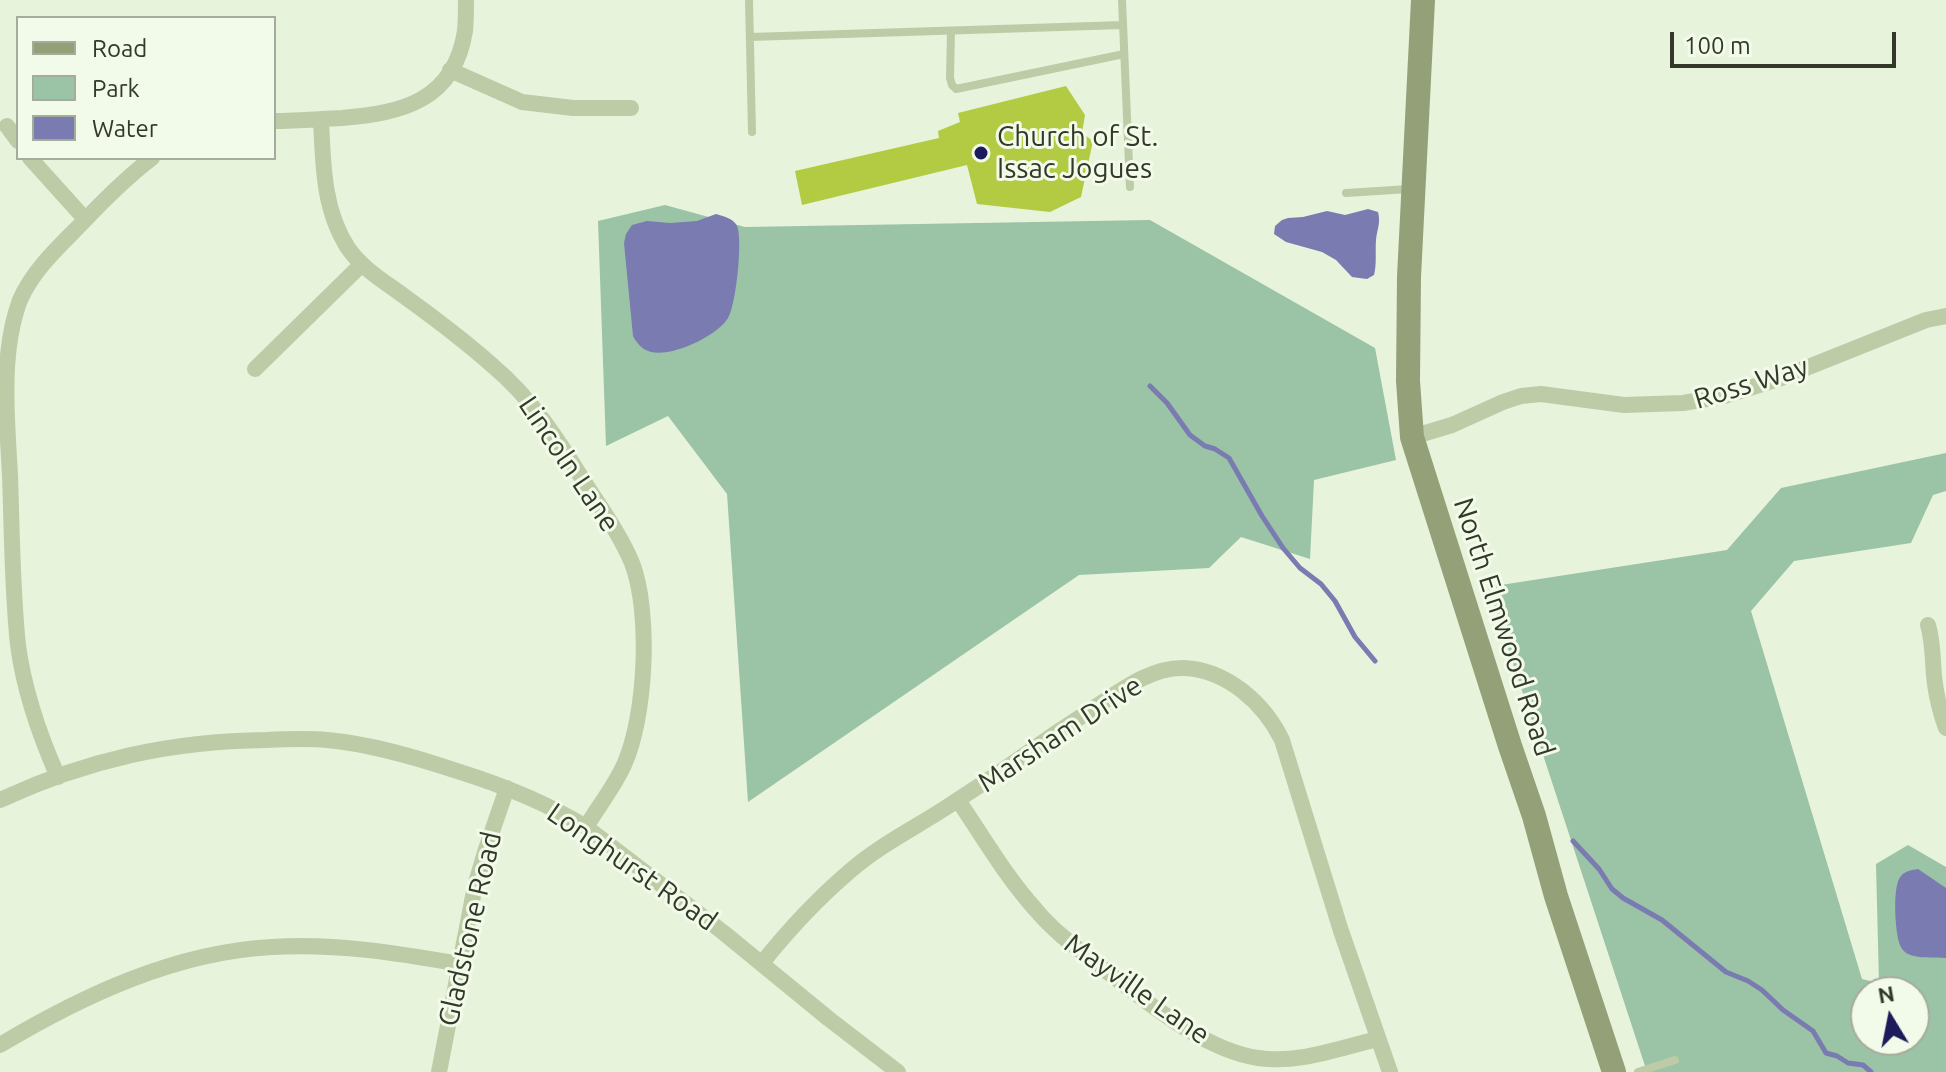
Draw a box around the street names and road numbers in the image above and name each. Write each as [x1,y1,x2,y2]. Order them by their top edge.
street label: Ross Way [1690,350,1812,416]
street label: Lincoln Lane [511,390,627,538]
street label: North Elmwood Road [1446,494,1562,760]
street label: Marsham Drive [972,669,1148,799]
street label: Longhurst Road [541,796,723,938]
street label: Gladstone Road [431,828,509,1030]
street label: Mayville Lane [1058,927,1216,1051]

